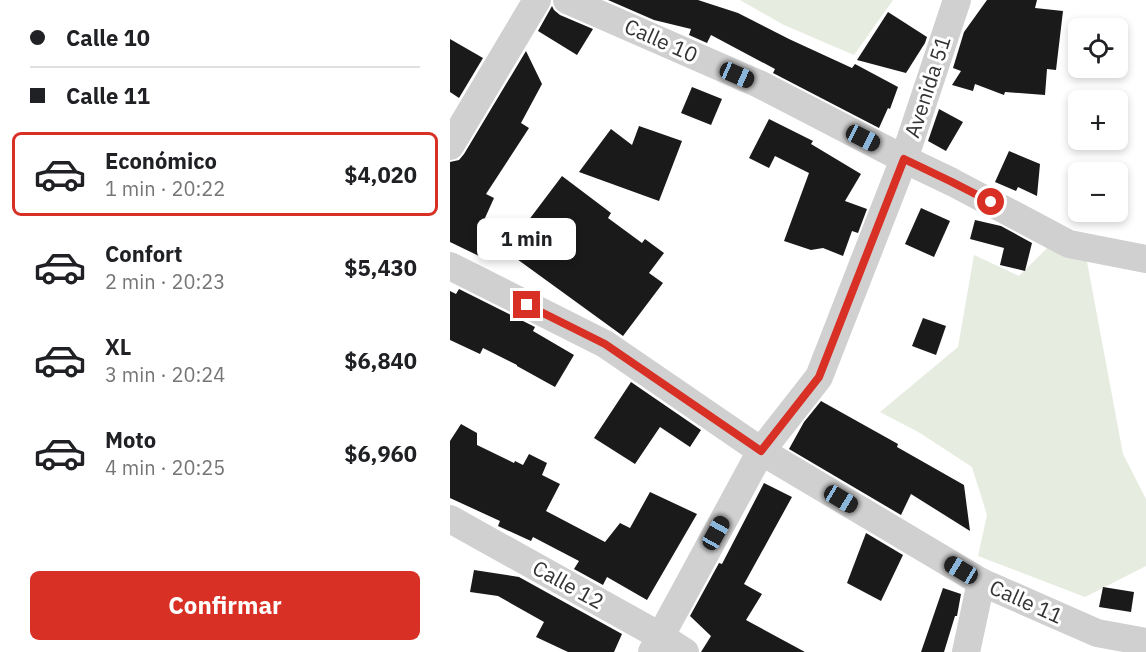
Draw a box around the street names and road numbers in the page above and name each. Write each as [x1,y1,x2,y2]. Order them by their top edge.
street label: Calle 10 [620,12,702,69]
street label: Avenida 51 [897,32,957,141]
street label: Calle 12 [528,553,609,615]
street label: Calle 11 [985,573,1067,630]

